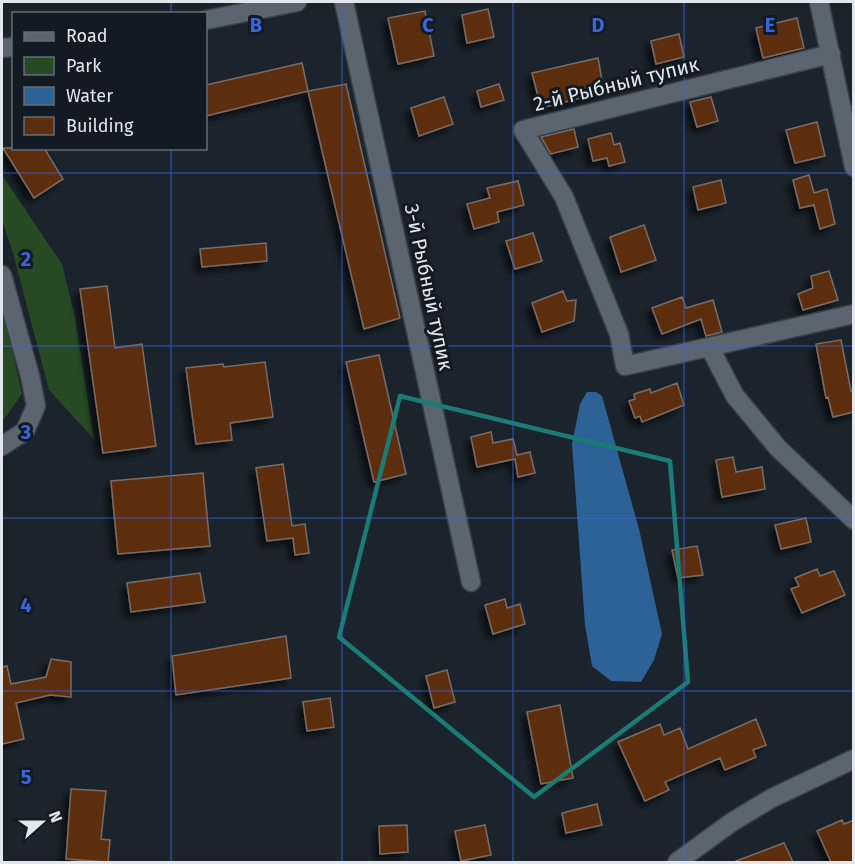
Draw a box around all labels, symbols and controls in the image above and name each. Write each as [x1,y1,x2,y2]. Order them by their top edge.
legend [12,12,207,150]
text: B [250,13,262,37]
text: C [422,13,434,37]
text: D [591,13,605,37]
text: E [765,13,775,37]
text: Road [66,25,108,47]
street label: 2-й Рыбный тупик [531,52,702,116]
text: Park [66,55,102,77]
text: Water [66,85,113,107]
text: Building [66,115,134,137]
street label: 3-й Рыбный тупик [400,202,459,373]
text: 2 [21,247,31,271]
text: 3 [20,420,31,444]
text: 4 [20,593,32,617]
text: 5 [21,765,32,789]
north arrow [12,792,72,852]
text: N [45,808,66,825]

